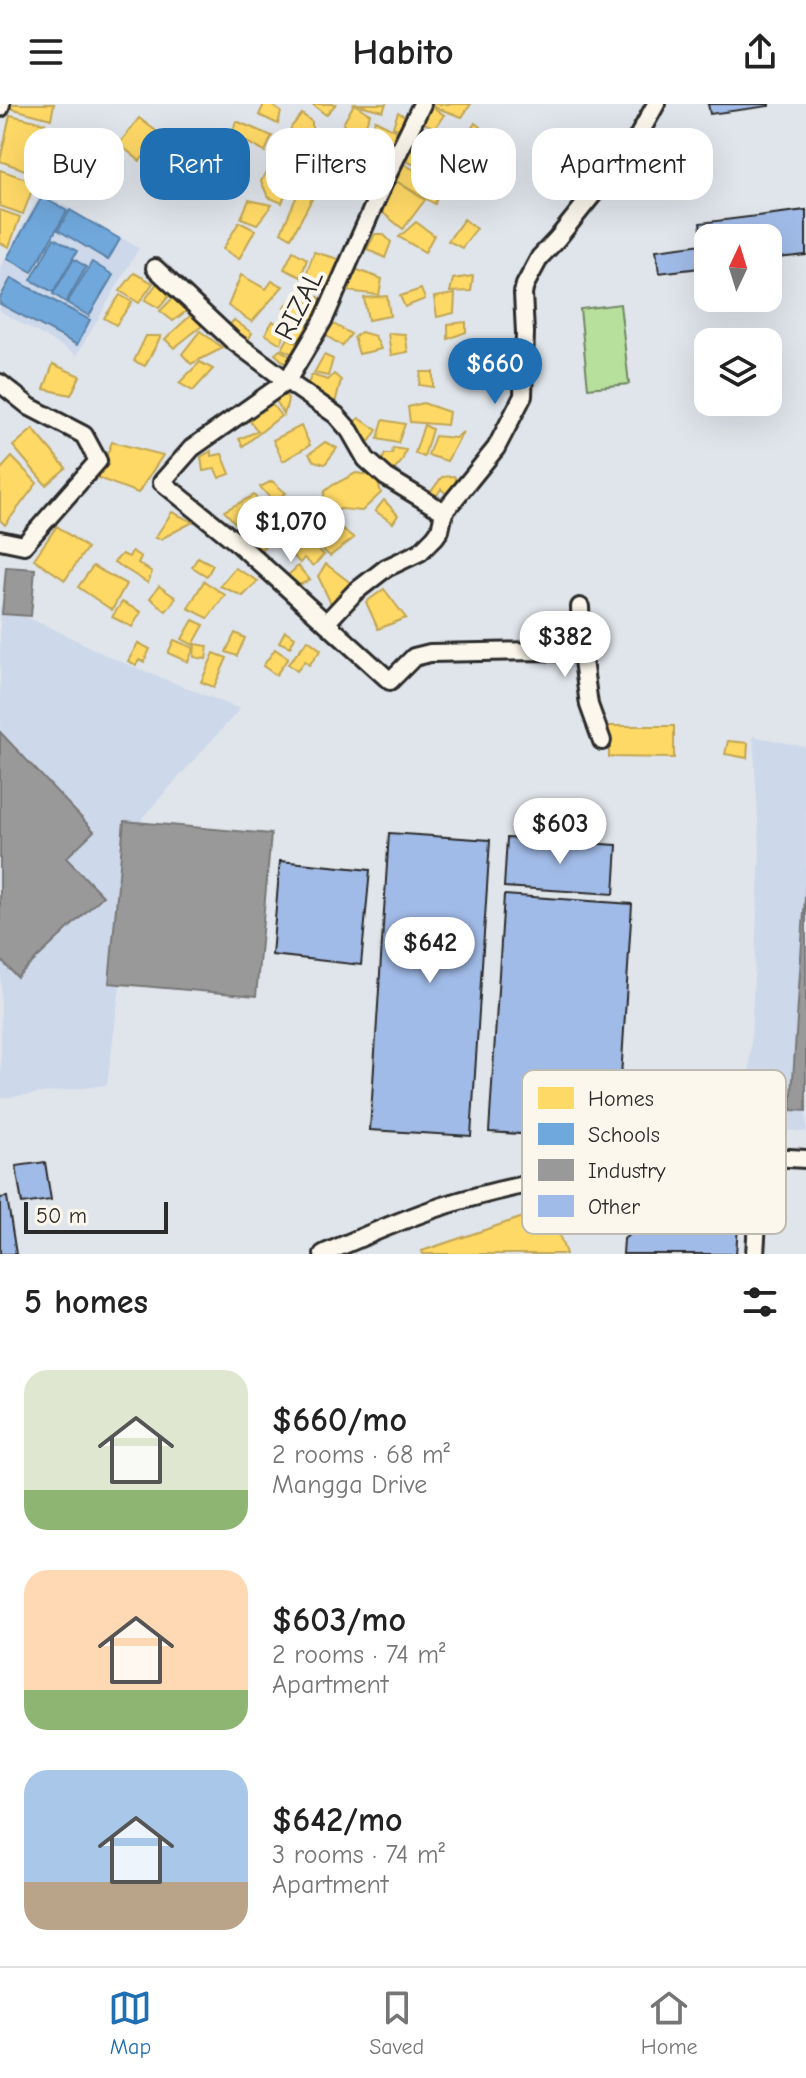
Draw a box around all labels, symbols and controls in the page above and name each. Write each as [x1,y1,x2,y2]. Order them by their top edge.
icon: menu [24,30,68,74]
icon: share [738,30,782,74]
text: Habito [352,32,454,73]
chip: Buy [24,128,124,200]
chip: Rent [140,128,250,200]
chip: Filters [266,128,395,200]
chip: New [411,128,516,200]
chip: Apartment [532,128,713,200]
north arrow [694,224,782,312]
map controls [694,224,782,416]
street label: RIZAL [268,265,330,345]
button: layers [694,328,782,416]
pin: $660 [448,338,542,406]
text: $660 [466,349,524,379]
pin: $1,070 [226,496,356,564]
text: $1,070 [255,507,327,537]
pin: $382 [518,611,612,679]
text: $382 [538,622,592,652]
pin: $603 [513,798,607,866]
text: $603 [532,809,588,839]
pin: $642 [383,917,477,985]
text: $642 [403,928,457,958]
legend [522,1070,786,1234]
text: Homes [588,1086,654,1112]
text: Schools [588,1122,660,1148]
text: Industry [588,1158,666,1184]
text: Other [588,1194,640,1220]
scale bar [24,1198,168,1234]
text: 50 m [36,1203,87,1229]
icon: filters [738,1280,782,1324]
text: 5 homes [24,1282,148,1322]
text: $660/mo [272,1400,407,1440]
icon: home [88,1402,184,1498]
text: 2 rooms · 68 m² [272,1440,450,1470]
text: Mangga Drive [272,1470,427,1500]
text: $603/mo [272,1600,406,1640]
icon: home [88,1602,184,1698]
text: 2 rooms · 74 m² [272,1640,445,1670]
text: Apartment [272,1670,388,1700]
text: $642/mo [272,1800,403,1840]
icon: home [88,1802,184,1898]
text: 3 rooms · 74 m² [272,1840,445,1870]
text: Apartment [272,1870,388,1900]
tab: Map [108,1986,152,2060]
tab: Saved [369,1986,424,2060]
tab: Home [641,1986,698,2060]

